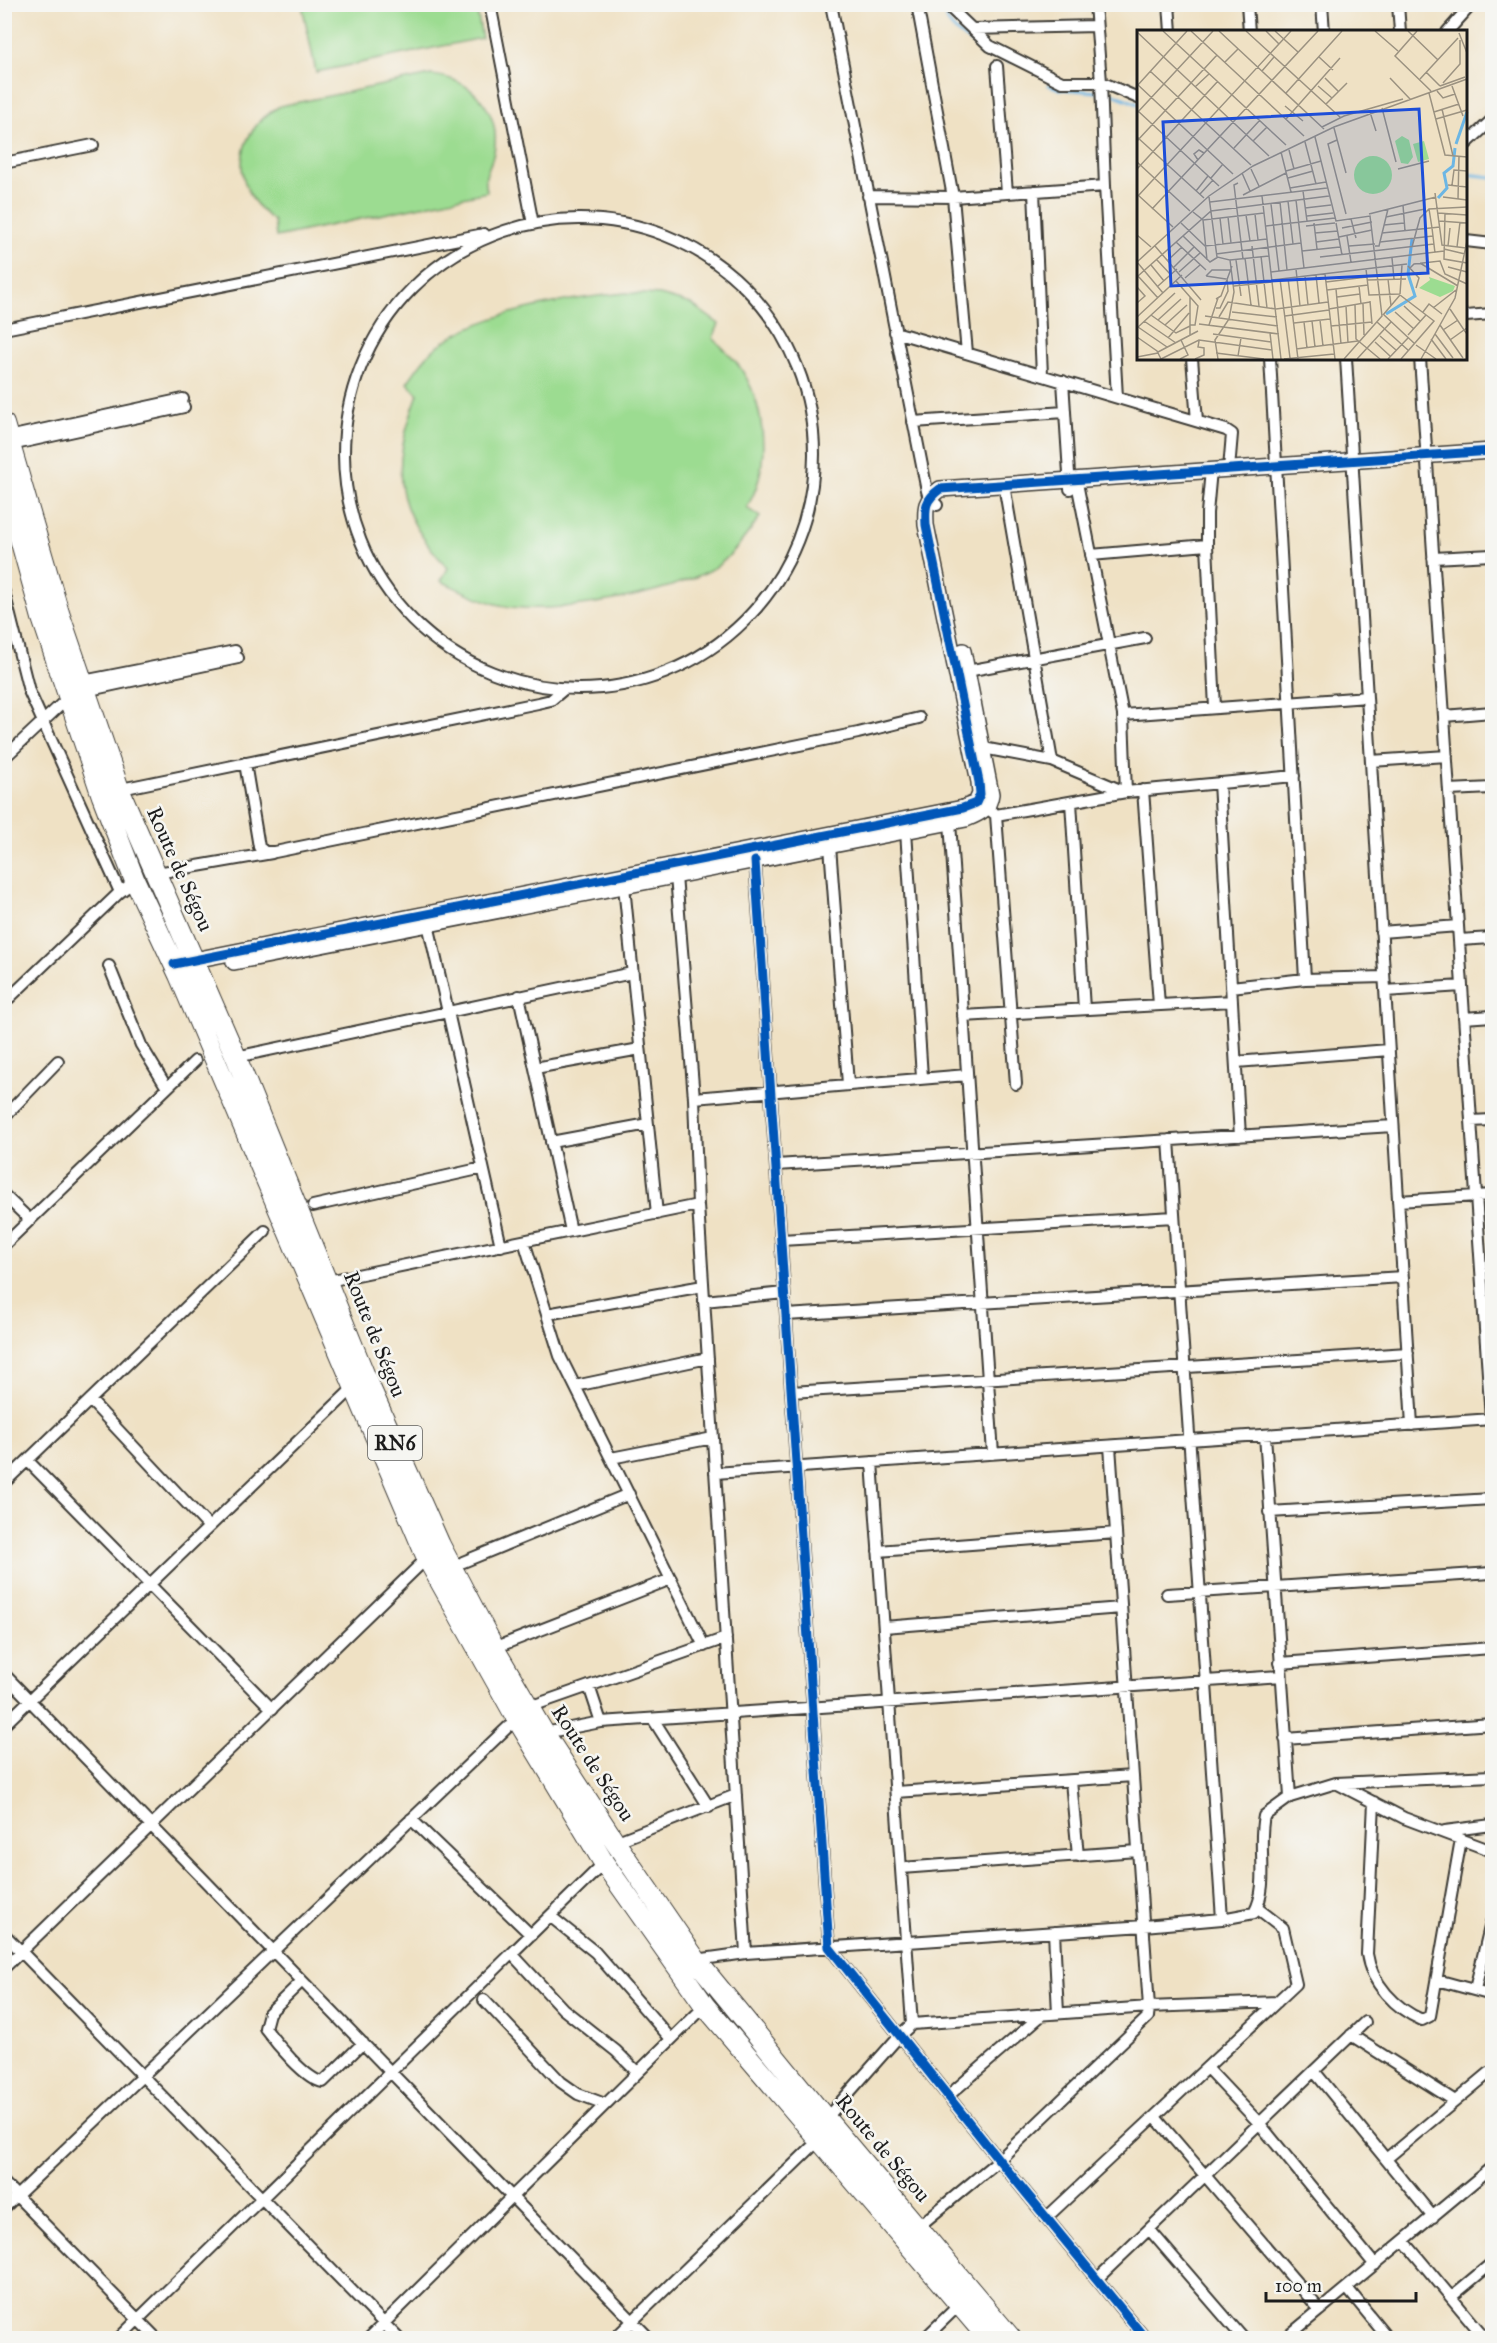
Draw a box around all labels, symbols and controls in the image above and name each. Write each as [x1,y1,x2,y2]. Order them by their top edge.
inset map [1137,30,1467,360]
street label: Route de Ségou [141,803,219,935]
street label: Route de Ségou [338,1267,412,1401]
road number: RN6 [368,1426,422,1460]
street label: Route de Ségou [546,1700,640,1826]
street label: Route de Ségou [830,2088,936,2208]
scale bar [1266,2265,1416,2303]
text: 100 m [1275,2275,1322,2297]

